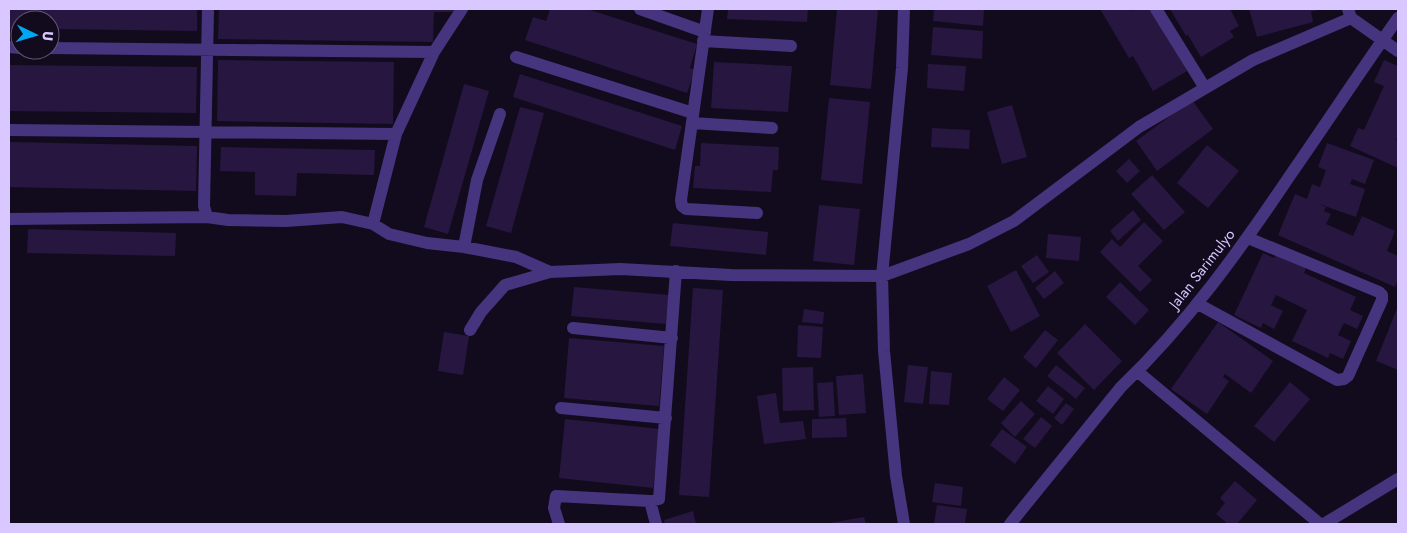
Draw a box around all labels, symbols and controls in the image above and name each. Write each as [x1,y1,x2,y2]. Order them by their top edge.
north arrow [10,10,60,60]
text: U [38,30,58,42]
street label: Jalan Sarimulyo [1163,224,1240,315]

